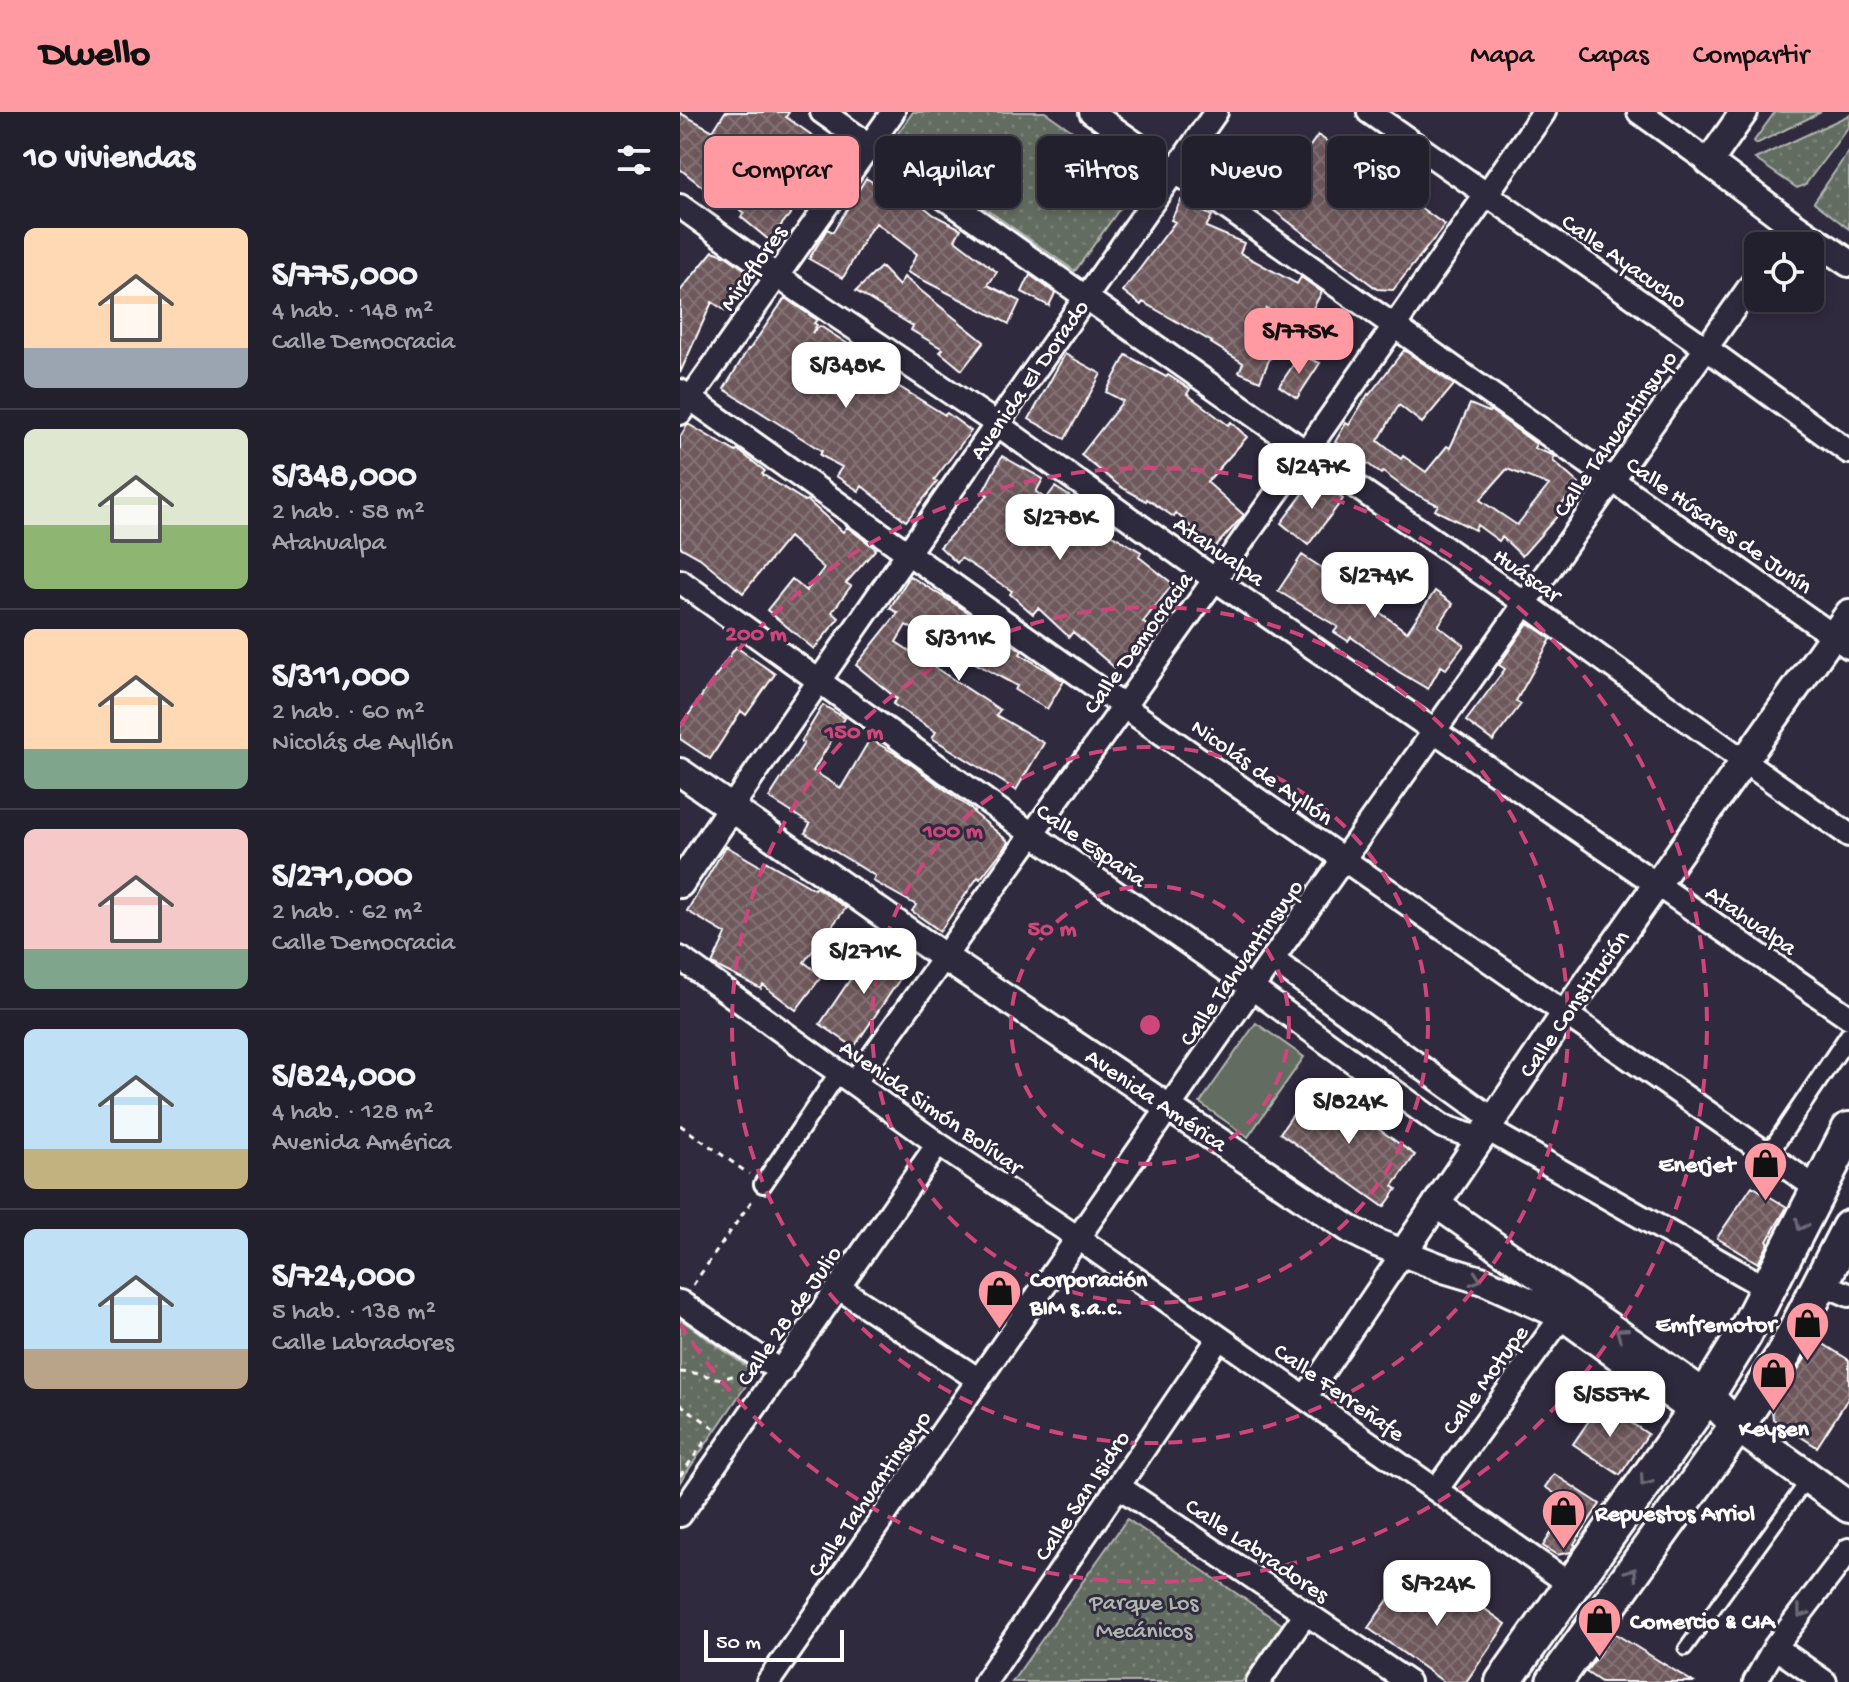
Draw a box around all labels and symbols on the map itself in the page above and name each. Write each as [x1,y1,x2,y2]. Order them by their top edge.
street label: Calle Ayacucho [1554,209,1692,317]
street label: Miraflores [715,219,796,318]
street label: Avenida El Dorado [965,295,1097,467]
pin: S/775K [1234,308,1364,376]
pin: S/348K [781,342,911,410]
street label: Calle Tahuantinsuyo [1548,346,1685,524]
pin: S/247K [1247,443,1377,511]
street label: Calle Húsares de Junín [1619,451,1818,603]
pin: S/278K [995,494,1125,562]
street label: Atahualpa [1167,511,1270,595]
street label: Huáscar [1486,543,1568,612]
pin: S/274K [1310,552,1440,620]
street label: Calle Democracia [1078,567,1202,721]
pin: S/311K [894,615,1024,683]
text: 200 m [725,621,787,650]
street label: Nicolás de Ayllón [1184,714,1338,834]
text: 150 m [824,719,883,748]
street label: Calle España [1029,798,1152,896]
text: 100 m [922,818,983,847]
street label: Calle Tahuantinsuyo [1174,875,1311,1053]
street label: Atahualpa [1699,880,1802,964]
text: 50 m [1028,916,1076,945]
street label: Calle Constitución [1514,925,1638,1085]
pin: S/271K [799,928,929,996]
centre of rings [1136,1011,1164,1039]
street label: Avenida Simón Bolívar [833,1035,1029,1185]
street label: Avenida América [1078,1044,1232,1161]
pin: S/824K [1284,1078,1414,1146]
shop icon: Enerjet [1742,1139,1790,1202]
place label: Enerjet [1659,1152,1737,1181]
one-way arrow [1795,1216,1811,1231]
street label: Calle 28 de Julio [732,1241,850,1393]
place label: Corporación BIM s.a.c. [1029,1267,1148,1324]
shop icon: Corporación BIM s.a.c. [975,1268,1023,1331]
one-way arrow [1469,1270,1483,1286]
shop icon: Emfremotor [1783,1299,1831,1362]
place label: Emfremotor [1656,1312,1779,1341]
street label: Calle Motupe [1437,1320,1537,1442]
one-way arrow [1615,1328,1630,1343]
street label: Calle Ferreñafe [1267,1338,1410,1450]
shop icon: Keysen [1750,1349,1798,1412]
pin: S/557K [1545,1371,1675,1439]
street label: Calle Tahuantinsuyo [802,1406,939,1584]
place label: Keysen [1738,1416,1810,1445]
street label: Calle San Isidro [1030,1426,1138,1568]
one-way arrow [1641,1472,1655,1486]
shop icon: Repuestos Arriol [1540,1488,1588,1551]
street label: Calle Labradores [1178,1493,1335,1611]
place label: Repuestos Arriol [1594,1501,1755,1530]
pin: S/724K [1372,1560,1502,1628]
one-way arrow [1622,1567,1636,1582]
park label: Parque Los Mecánicos [1089,1590,1200,1647]
shop icon: Comercio & CIA [1575,1596,1623,1659]
one-way arrow [1797,1603,1811,1618]
place label: Comercio & CIA [1630,1609,1776,1638]
scale bar [704,1626,844,1662]

